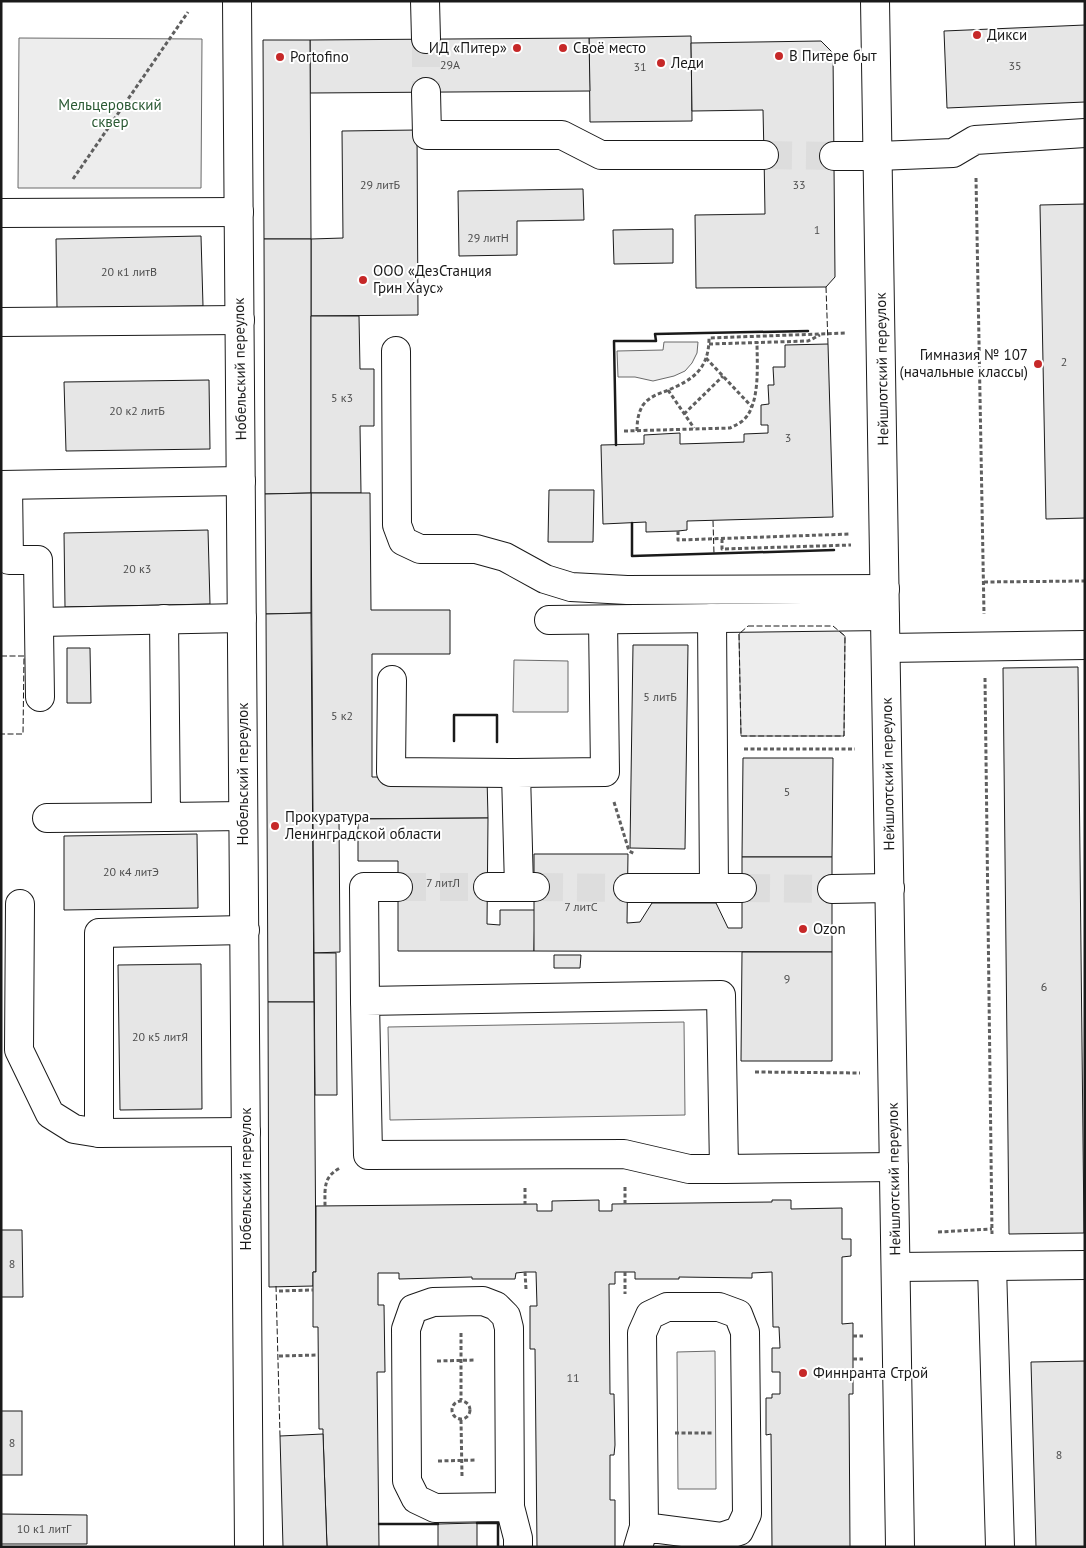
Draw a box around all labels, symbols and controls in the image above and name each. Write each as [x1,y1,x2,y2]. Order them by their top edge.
place label: Дикси [987,25,1027,44]
marker: Дикси [971,29,983,41]
place label: ИД «Питер» [429,38,507,57]
place label: Своё место [573,38,646,57]
marker: ИД «Питер» [511,42,523,54]
marker: Своё место [557,42,569,54]
place label: В Питере быт [789,46,877,65]
place label: Portofino [290,47,349,66]
marker: В Питере быт [773,50,785,62]
marker: Portofino [274,51,286,63]
place label: Леди [670,53,704,72]
house number: 29А [440,57,460,72]
marker: Леди [655,57,667,69]
house number: 35 [1008,58,1022,73]
house number: 31 [633,59,647,74]
park label: Мельцеровский сквер [58,95,162,131]
house number: 29 литБ [360,177,401,192]
house number: 33 [792,177,806,192]
house number: 1 [814,222,820,237]
house number: 29 литН [467,230,509,245]
place label: ООО «ДезСтанция Грин Хаус» [373,261,492,297]
house number: 20 к1 литВ [101,264,157,279]
marker: ООО «ДезСтанция Грин Хаус» [357,274,369,286]
street label: Нейшлотский переулок [871,292,892,446]
street label: Нобельский переулок [229,297,250,441]
place label: Гимназия № 107 (начальные классы) [899,345,1028,381]
house number: 2 [1061,354,1067,369]
marker: Гимназия № 107 (начальные классы) [1032,358,1044,370]
house number: 5 к3 [331,390,353,405]
house number: 20 к2 литБ [109,403,165,418]
house number: 3 [785,430,791,445]
house number: 20 к3 [123,561,151,576]
house number: 5 литБ [643,689,677,704]
street label: Нейшлотский переулок [877,697,898,851]
street label: Нобельский переулок [233,702,252,845]
house number: 5 к2 [331,708,353,723]
house number: 5 [784,784,790,799]
place label: Прокуратура Ленинградской области [284,807,441,843]
marker: Прокуратура Ленинградской области [269,820,281,832]
house number: 20 к4 литЭ [103,864,159,879]
house number: 7 литЛ [426,875,460,890]
house number: 7 литС [564,899,598,914]
place label: Ozon [813,919,846,938]
marker: Ozon [797,923,809,935]
house number: 9 [784,971,790,986]
house number: 6 [1041,979,1047,994]
house number: 20 к5 литЯ [132,1029,188,1044]
street label: Нейшлотский переулок [883,1102,904,1256]
street label: Нобельский переулок [236,1107,255,1250]
house number: 8 [9,1256,15,1271]
place label: Финнранта Строй [813,1363,928,1382]
marker: Финнранта Строй [797,1367,809,1379]
house number: 11 [566,1370,580,1385]
house number: 8 [9,1435,15,1450]
house number: 8 [1056,1447,1062,1462]
house number: 10 к1 литГ [17,1521,72,1536]

